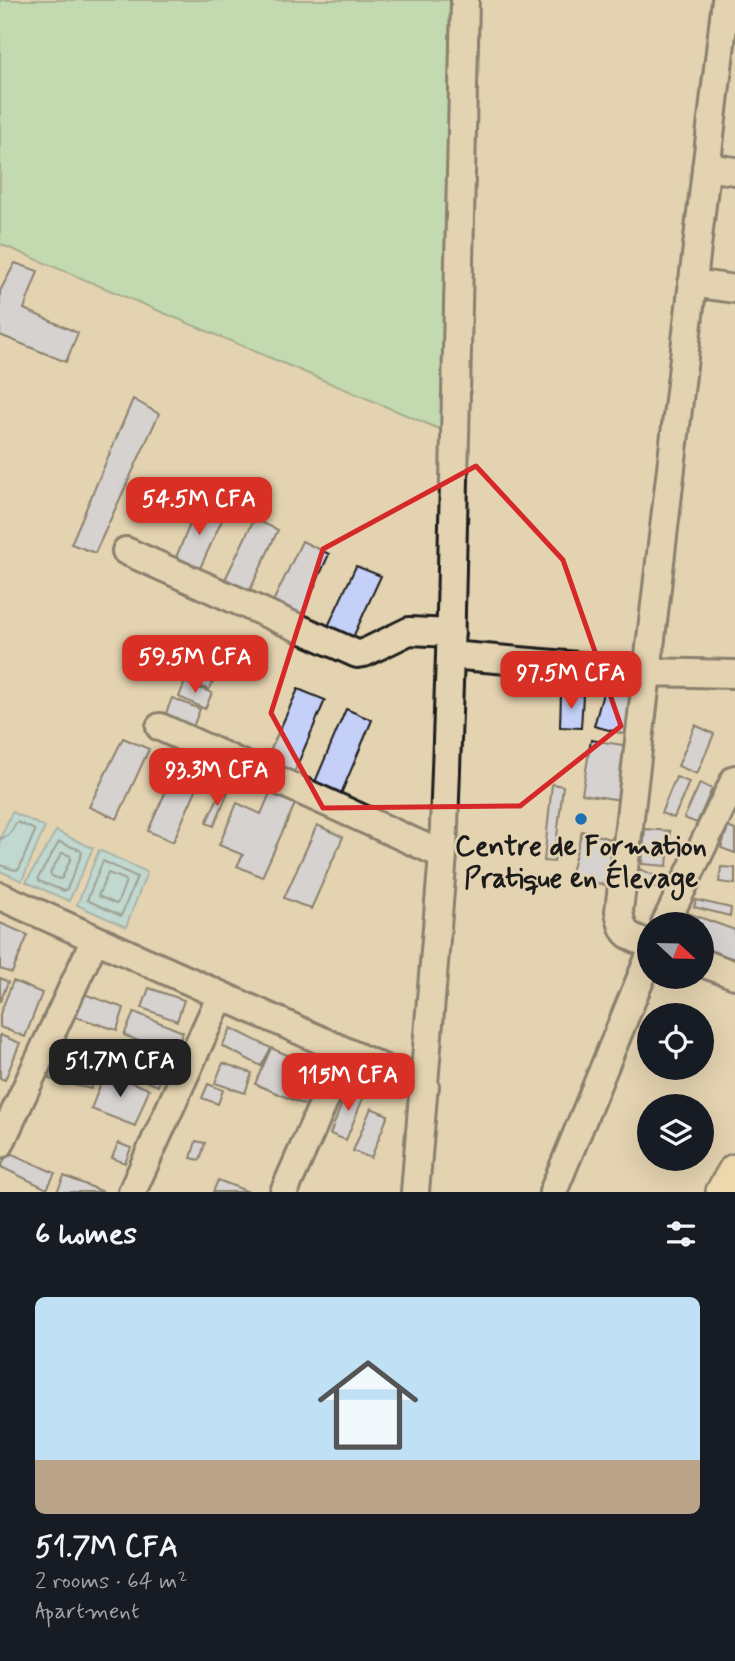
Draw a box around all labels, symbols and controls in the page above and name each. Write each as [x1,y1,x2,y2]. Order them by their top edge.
pin: 54.5M CFA [119,477,279,537]
text: 54.5M CFA [142,485,256,515]
pin: 59.5M CFA [115,636,275,695]
text: 59.5M CFA [138,643,252,673]
pin: 97.5M CFA [491,652,651,711]
text: 97.5M CFA [517,659,625,689]
pin: 93.3M CFA [137,748,297,808]
text: 93.3M CFA [165,756,269,786]
marker: Centre de Formation Pratique en Élevage [573,811,589,827]
place label: Centre de Formation Pratique en Élevage [455,829,707,901]
north arrow [637,912,714,989]
map controls [637,912,714,1171]
button: locate [637,1003,714,1080]
pin: 51.7M CFA [40,1040,200,1099]
text: 51.7M CFA [65,1047,175,1077]
pin: 115M CFA [276,1054,420,1113]
text: 115M CFA [298,1061,398,1091]
button: layers [637,1094,714,1171]
text: 6 homes [35,1215,137,1254]
icon: filters [662,1215,700,1253]
icon: home [305,1342,431,1468]
text: 51.7M CFA [35,1528,178,1567]
text: 2 rooms · 64 m² [35,1567,187,1597]
text: Apartment [35,1597,140,1627]

